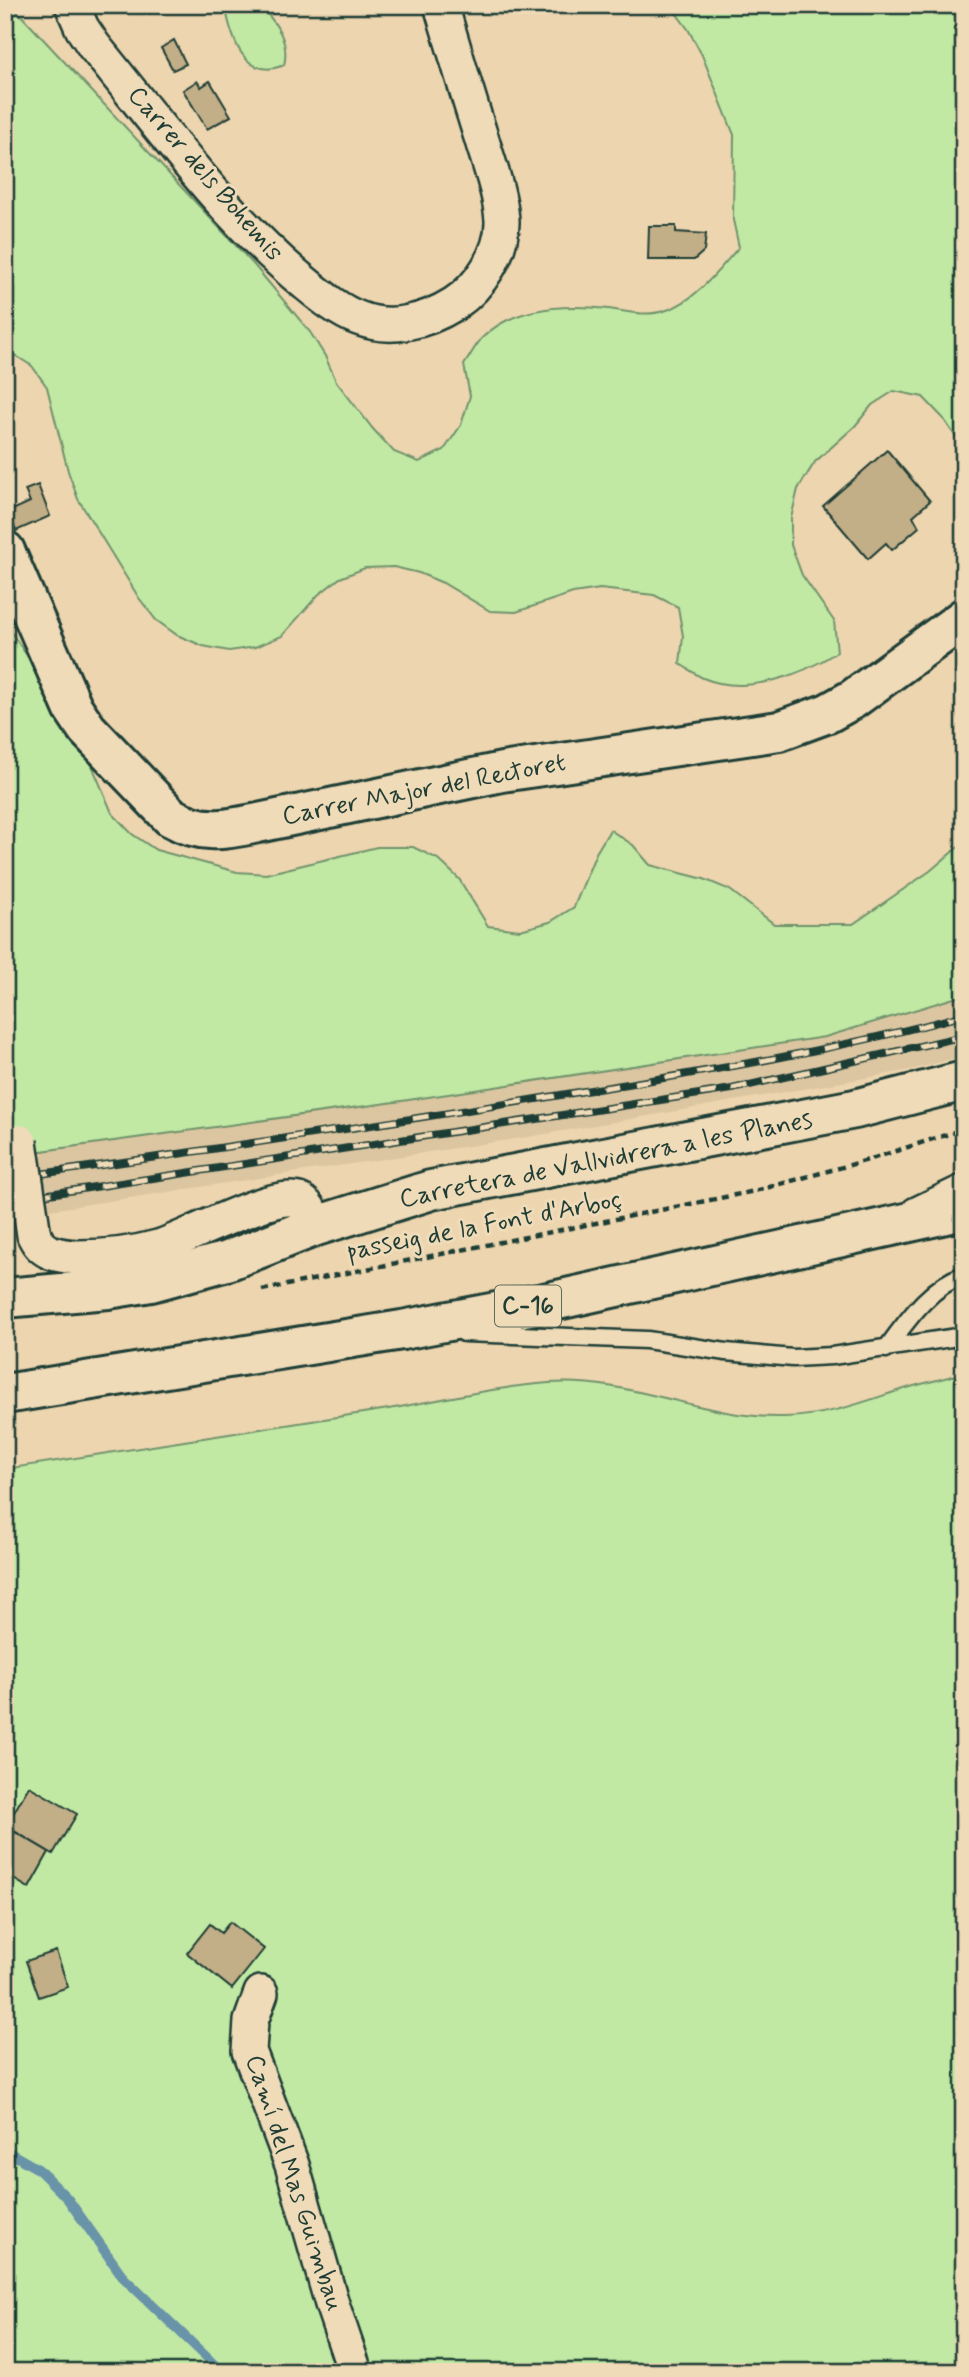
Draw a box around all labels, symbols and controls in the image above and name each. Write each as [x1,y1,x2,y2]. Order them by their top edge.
street label: Carrer dels Bohemis [119,79,291,269]
street label: Carrer Major del Rectoret [279,746,569,834]
street label: Carretera de Vallvidrera a les Planes [397,1103,815,1217]
street label: passeig de la Font d'Arboç [344,1183,624,1269]
road number: C-16 [495,1286,561,1326]
street label: Camí del Mas Guimbau [237,2051,351,2315]

